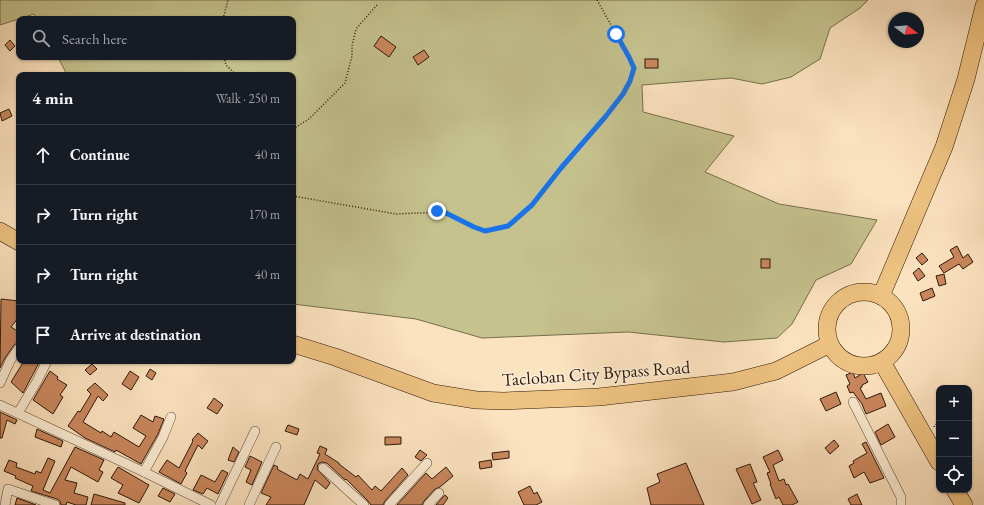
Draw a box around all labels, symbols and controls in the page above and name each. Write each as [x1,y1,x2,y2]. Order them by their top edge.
north arrow [888,12,924,48]
search box [16,16,296,60]
route start [607,25,625,43]
icon: search [30,27,52,49]
text: Search here [62,29,127,48]
text: 4 min [32,87,73,109]
text: Walk · 250 m [216,90,280,107]
icon: ahead [32,144,54,166]
text: Continue [70,145,130,164]
text: 40 m [255,146,280,163]
route end [428,202,446,220]
icon: right [32,204,54,226]
text: Turn right [70,205,138,224]
text: 170 m [249,206,280,223]
icon: right [32,264,54,286]
text: Turn right [70,265,138,284]
text: 40 m [255,266,280,283]
icon: arrive [32,324,54,346]
text: Arrive at destination [70,325,201,344]
street label: Tacloban City Bypass Road [501,355,692,391]
map controls [936,385,972,493]
button: + [936,385,972,421]
button: − [936,421,972,457]
button: locate [936,457,972,493]

